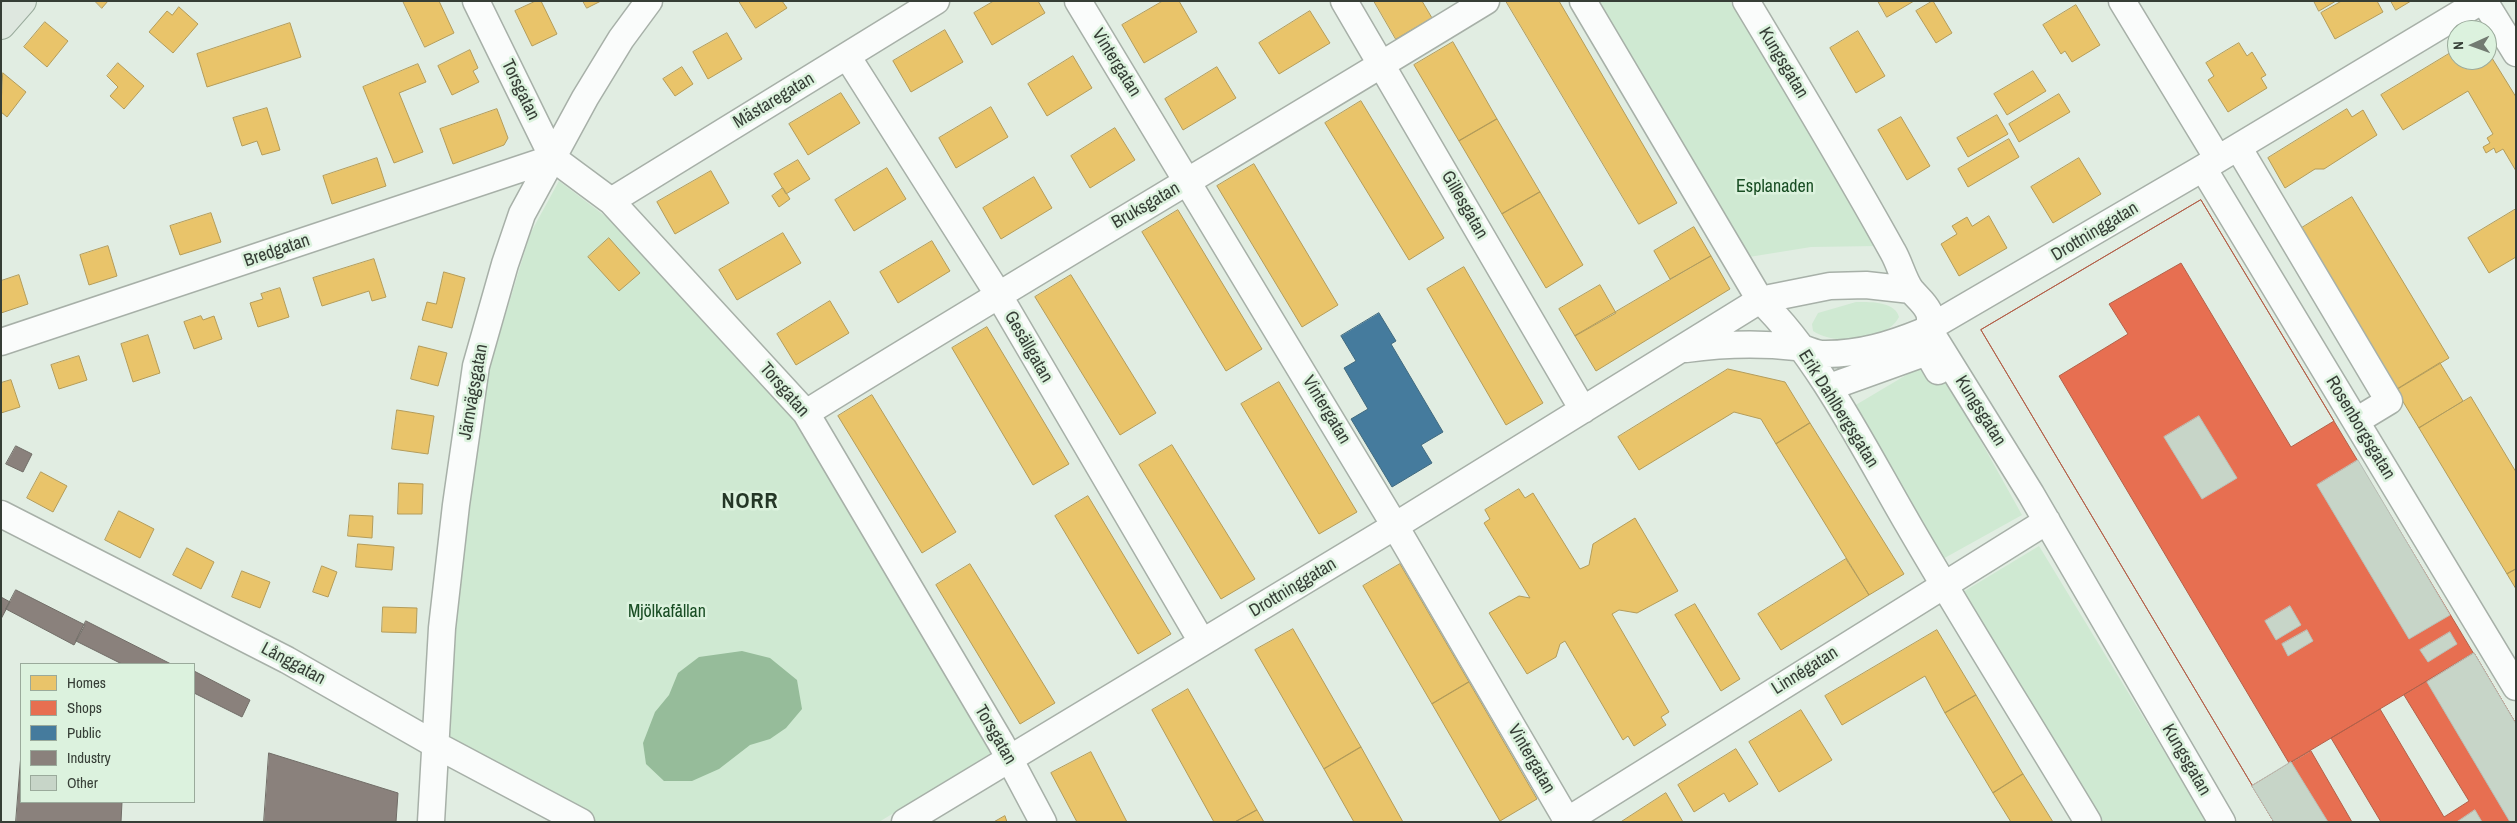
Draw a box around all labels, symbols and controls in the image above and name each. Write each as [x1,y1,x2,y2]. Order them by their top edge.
north arrow [2447,20,2497,70]
street label: Kungsgatan [1753,24,1813,102]
street label: Vintergatan [1087,25,1145,101]
text: N [2449,41,2467,50]
street label: Torsgatan [496,56,544,124]
street label: Mästaregatan [730,69,818,133]
street label: Gillesgatan [1436,167,1492,243]
park label: Esplanaden [1736,176,1814,198]
street label: Bruksgatan [1108,178,1184,234]
street label: Drottninggatan [2048,198,2142,266]
street label: Bredgatan [241,230,313,272]
street label: Gesällgatan [999,307,1057,387]
street label: Järnvägsgatan [455,342,493,442]
street label: Erik Dahlbergsgatan [1793,346,1883,472]
street label: Torsgatan [755,358,813,422]
street label: Vintergatan [1297,372,1355,448]
street label: Kungsgatan [1950,372,2010,450]
street label: Rosenborgsgatan [2321,373,2399,483]
district label: NORR [721,489,779,515]
street label: Drottninggatan [1246,554,1340,622]
park label: Mjölkafållan [628,601,706,623]
street label: Långgatan [257,638,329,690]
street label: Linnégatan [1768,642,1842,700]
legend [20,663,195,803]
text: Homes [67,672,106,693]
text: Shops [67,697,102,718]
street label: Torsgatan [969,702,1021,768]
street label: Kungsgatan [2157,720,2215,800]
street label: Vintergatan [1503,721,1559,797]
text: Public [67,722,101,743]
text: Industry [67,747,111,768]
text: Other [67,772,98,793]

